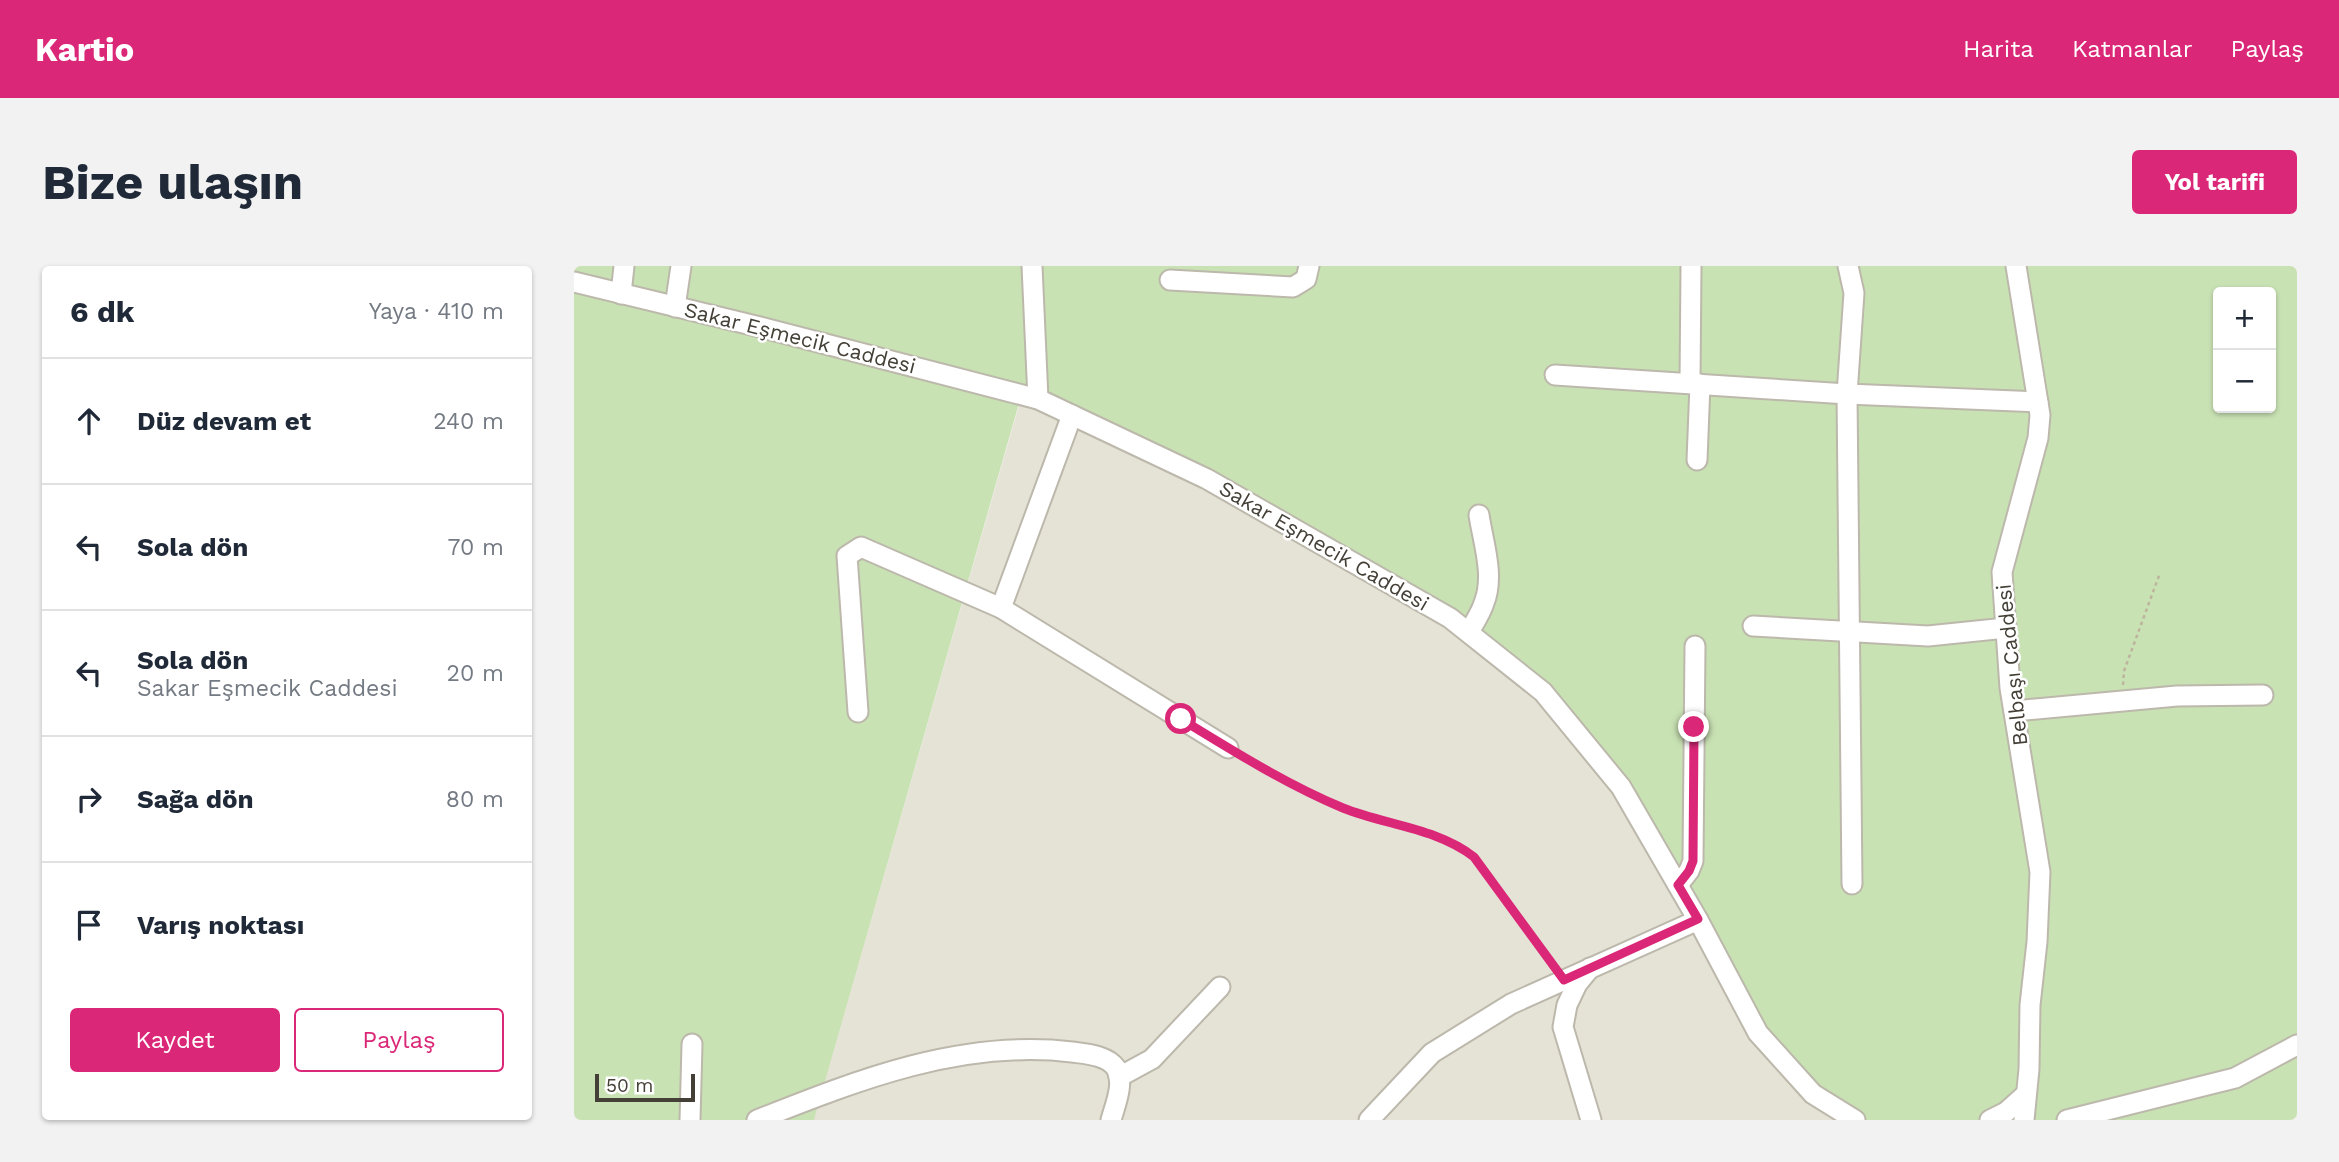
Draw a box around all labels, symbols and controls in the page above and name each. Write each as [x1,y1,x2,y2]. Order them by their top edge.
text: Kartio [35,30,134,69]
text: Harita [1963,35,2034,63]
text: Katmanlar [2072,35,2193,63]
text: Paylaş [2231,35,2304,63]
button: Yol tarifi [2132,150,2297,214]
text: Bize ulaşın [42,153,303,211]
map controls [2213,287,2276,413]
button: + [2213,287,2276,350]
text: 6 dk [70,294,135,329]
street label: Sakar Eşmecik Caddesi [682,297,919,378]
text: Yaya · 410 m [369,298,504,325]
button: − [2213,350,2276,413]
icon: ahead [70,402,108,440]
text: Düz devam et [137,406,311,436]
text: 240 m [433,408,504,435]
street label: Sakar Eşmecik Caddesi [1215,475,1434,616]
icon: left [70,528,108,566]
text: Sola dön [137,532,248,562]
text: 70 m [447,534,504,561]
street label: Belbaşı Caddesi [1991,583,2032,747]
text: Sola dön [137,645,248,675]
icon: left [70,654,108,692]
text: 20 m [447,660,504,687]
text: Sakar Eşmecik Caddesi [137,675,398,702]
route start [1165,703,1196,734]
route end [1678,711,1709,742]
icon: right [70,780,108,818]
text: Sağa dön [137,784,254,814]
text: 80 m [446,786,504,813]
icon: arrive [70,906,108,944]
text: Varış noktası [137,910,304,940]
button: Kaydet [70,1008,280,1072]
button: Paylaş [294,1008,504,1072]
scale bar [595,1071,695,1103]
text: 50 m [606,1074,653,1097]

